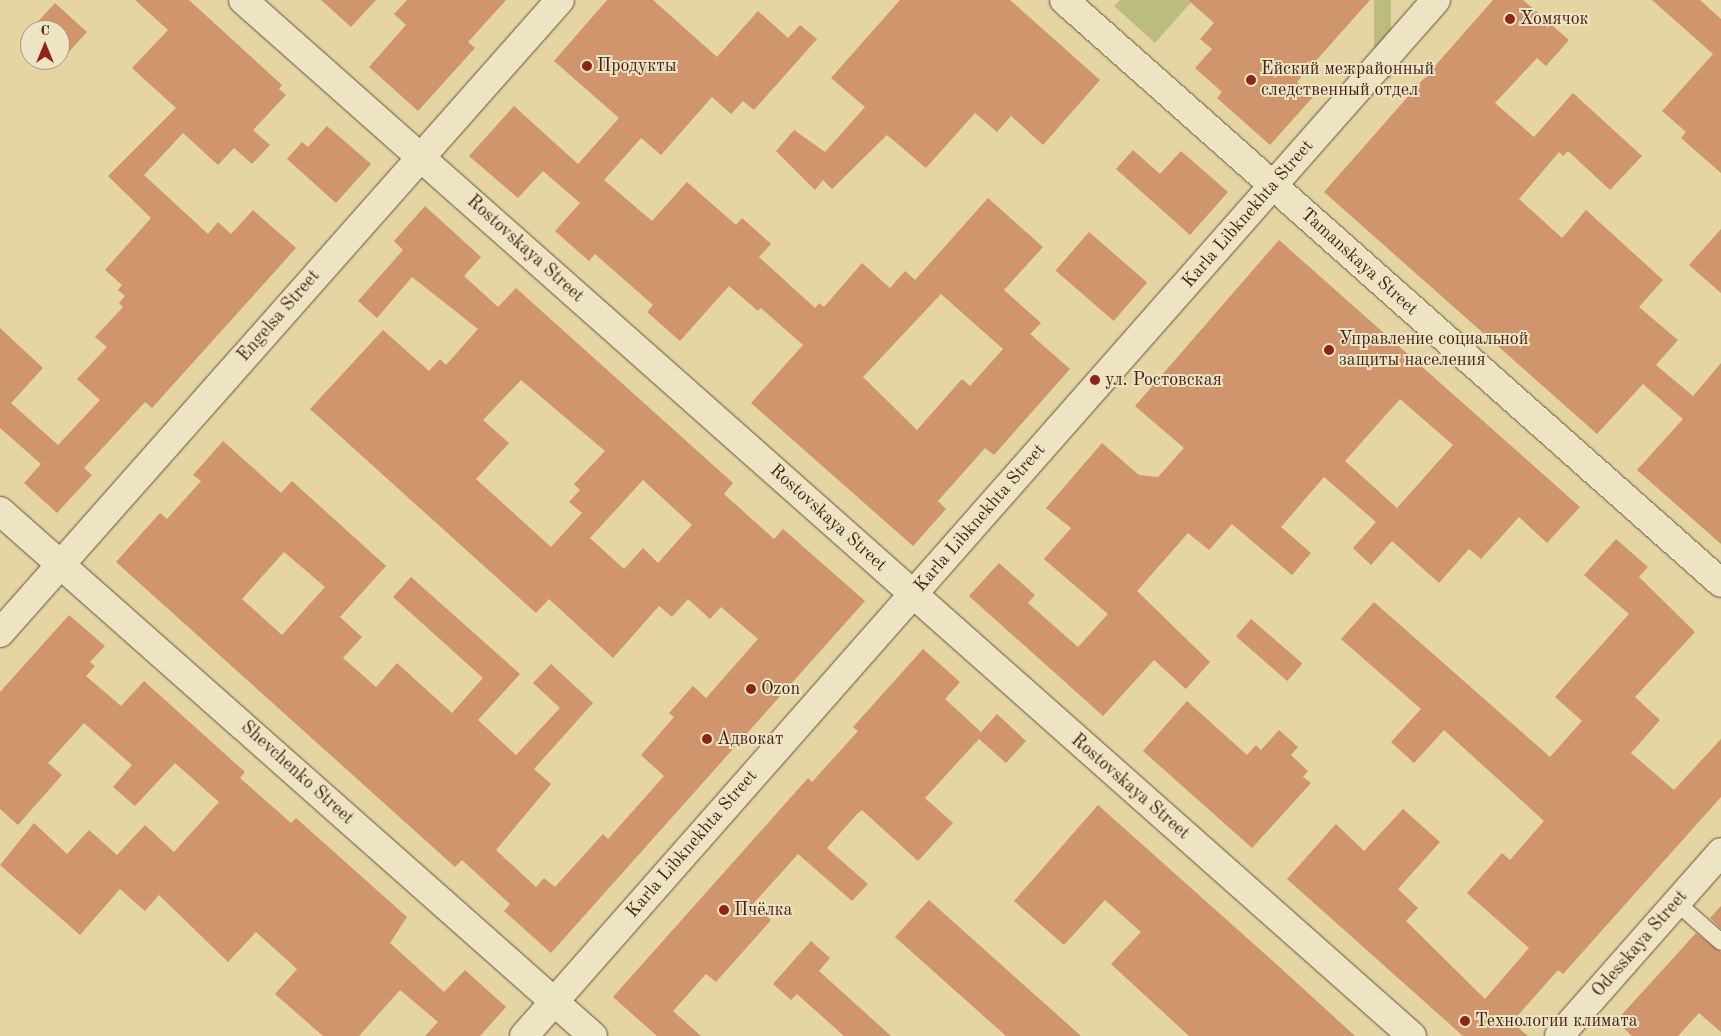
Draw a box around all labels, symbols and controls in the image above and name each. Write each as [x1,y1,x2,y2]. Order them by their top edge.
place label: Хомячок [1520,8,1589,30]
marker: Хомячок [1504,13,1516,25]
north arrow [20,20,70,70]
text: С [40,24,50,38]
place label: Продукты [597,55,677,77]
place label: Ейский межрайонный следственный отдел [1261,59,1434,102]
marker: Продукты [581,60,593,72]
marker: Ейский межрайонный следственный отдел [1245,74,1257,86]
street label: Karla Libknekhta Street [1178,135,1318,293]
street label: Rostovskaya Street [462,191,588,307]
street label: Tamanskaya Street [1296,204,1422,320]
street label: Engelsa Street [233,266,325,366]
place label: Управление социальной защиты населения [1339,329,1528,372]
marker: Управление социальной защиты населения [1323,344,1335,356]
place label: ул. Ростовская [1105,369,1222,391]
marker: ул. Ростовская [1089,374,1101,386]
street label: Karla Libknekhta Street [910,439,1050,597]
street label: Rostovskaya Street [765,460,891,576]
place label: Ozon [761,678,800,700]
marker: Ozon [745,683,757,695]
street label: Shevchenko Street [236,717,358,829]
place label: Адвокат [717,728,784,750]
street label: Rostovskaya Street [1066,730,1194,844]
marker: Адвокат [701,733,713,745]
street label: Karla Libknekhta Street [622,765,762,923]
street label: Odesskaya Street [1588,886,1692,1002]
place label: Пчёлка [734,899,792,921]
marker: Пчёлка [718,904,730,916]
place label: Технологии климата [1475,1010,1638,1032]
marker: Технологии климата [1459,1015,1471,1027]

